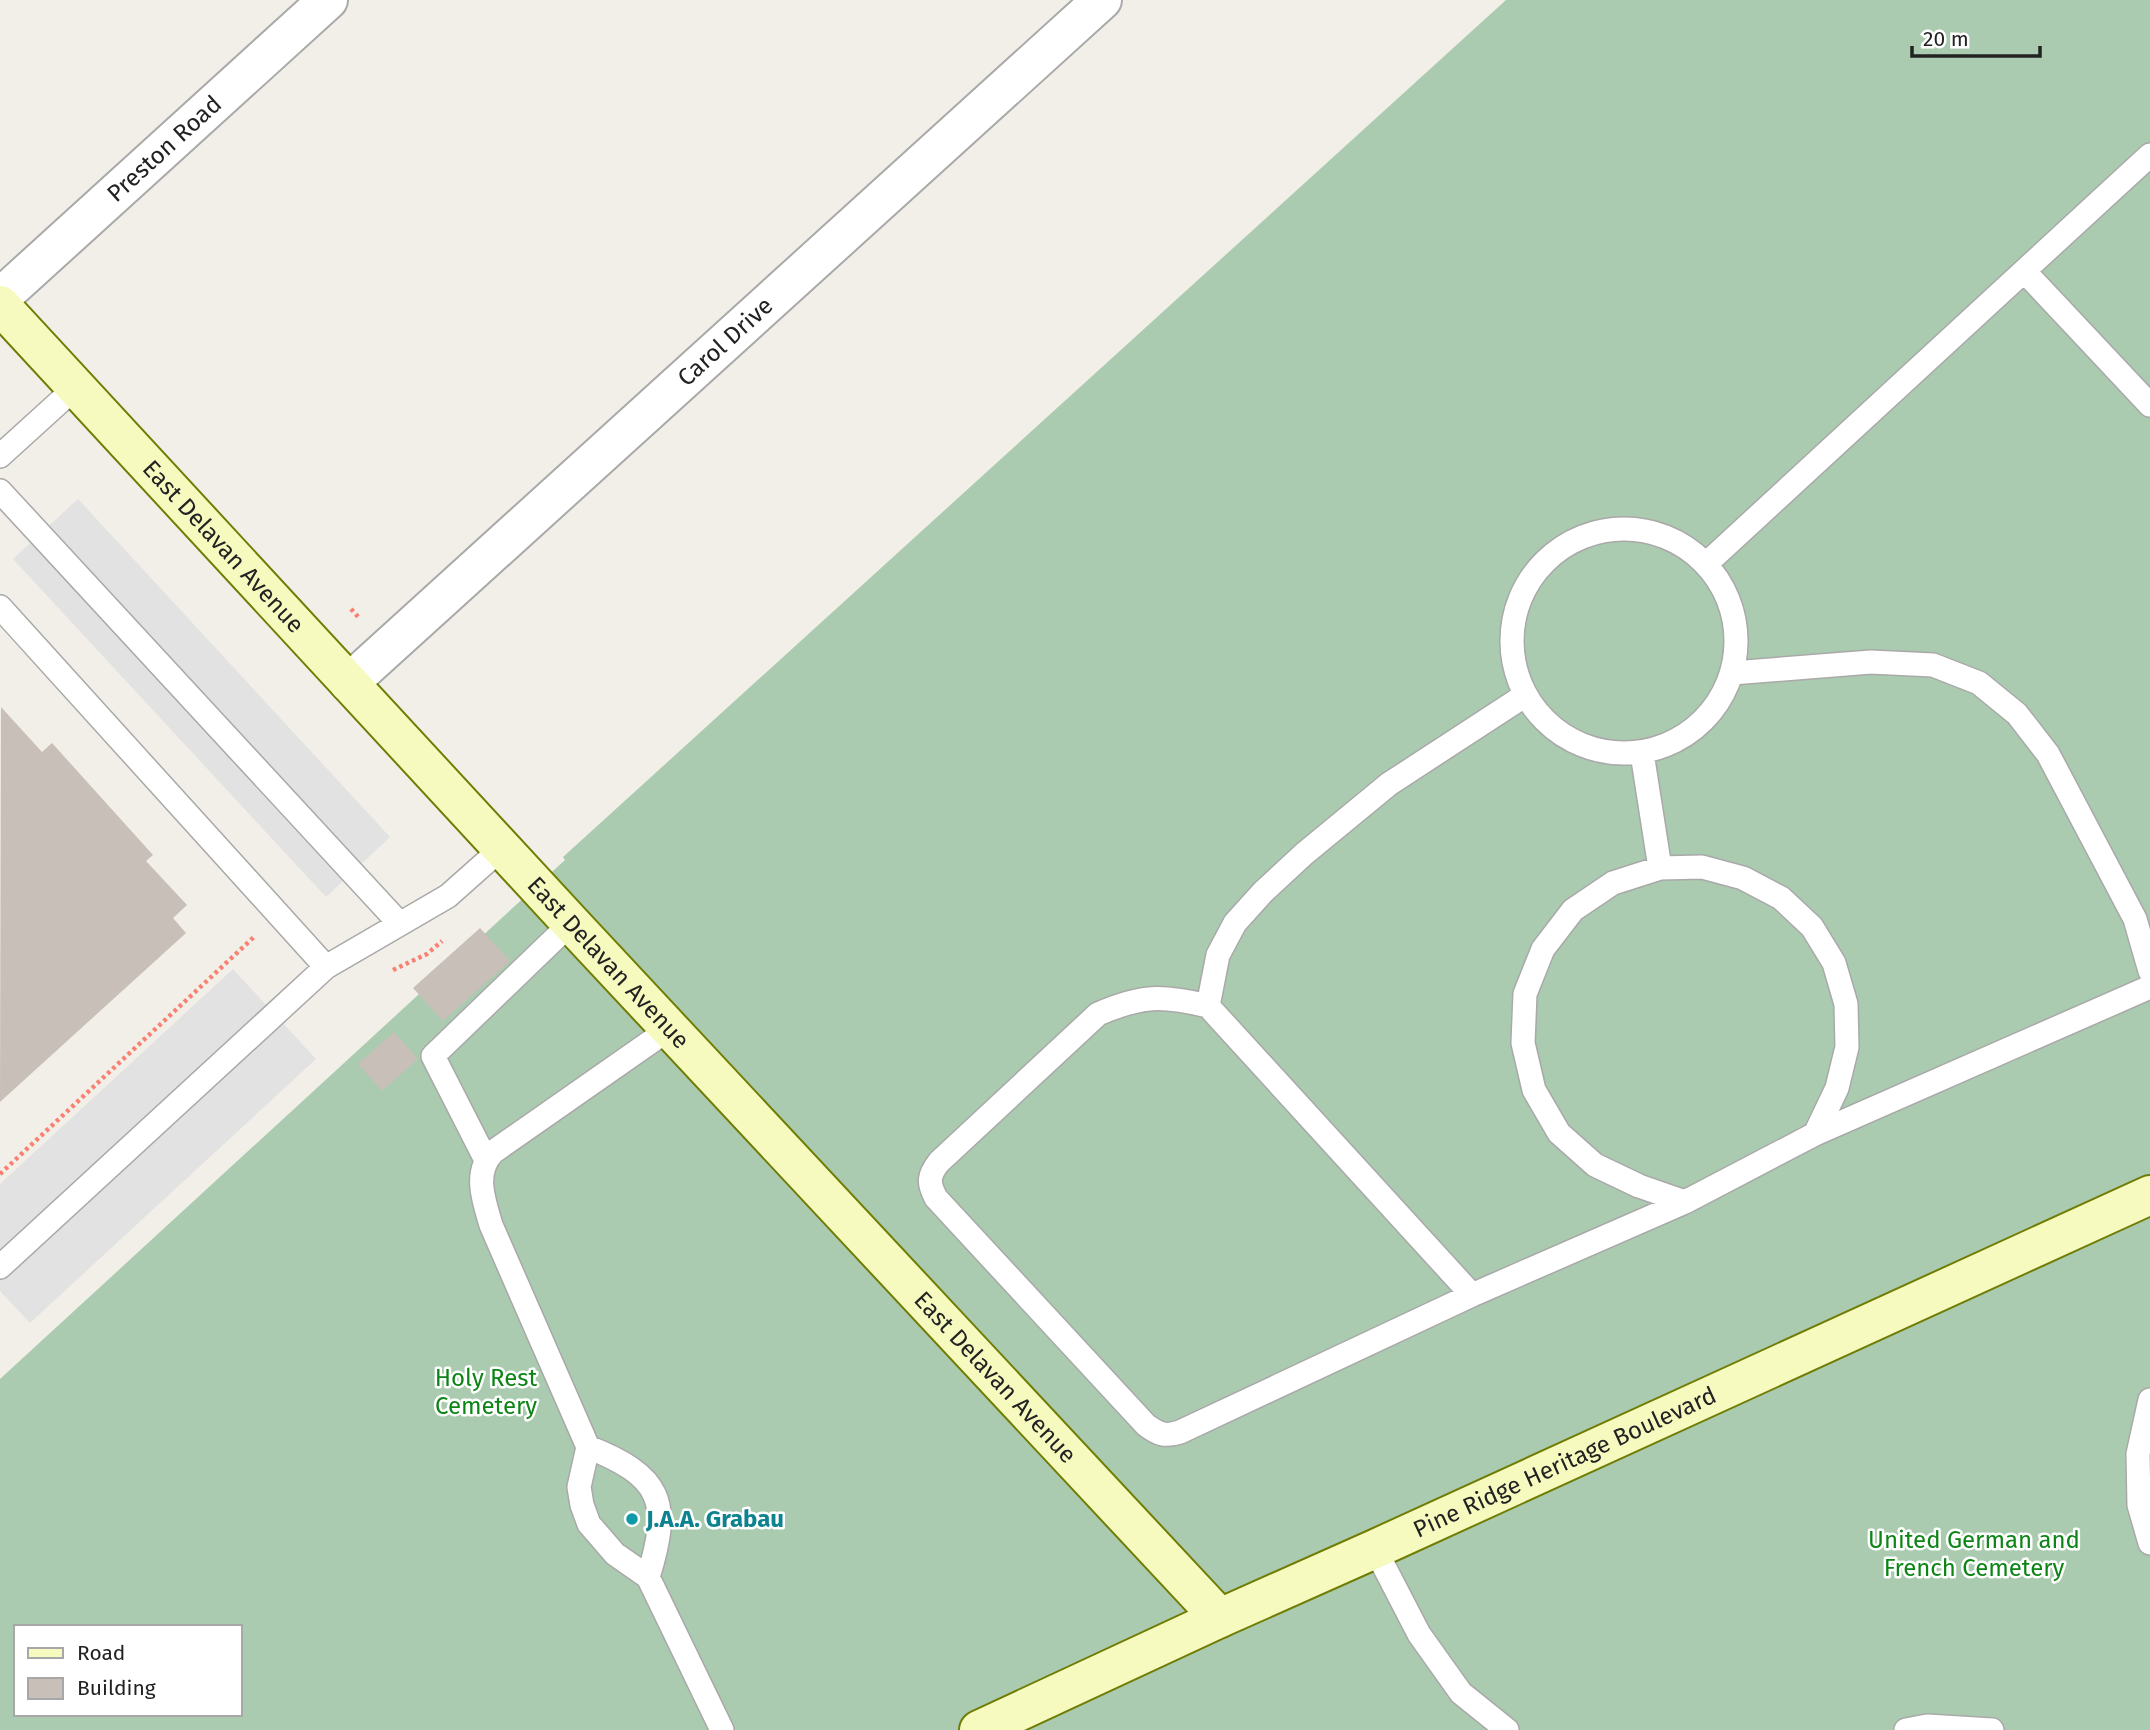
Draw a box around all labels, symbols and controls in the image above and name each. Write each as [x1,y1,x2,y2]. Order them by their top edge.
scale bar [1912,14,2040,58]
text: 20 m [1923,26,1969,52]
street label: Preston Road [101,90,227,208]
street label: Carol Drive [672,291,779,392]
street label: East Delavan Avenue [137,455,310,639]
street label: East Delavan Avenue [522,871,695,1055]
street label: East Delavan Avenue [908,1286,1082,1469]
park label: Holy Rest Cemetery [435,1364,538,1420]
street label: Pine Ridge Heritage Boulevard [1409,1381,1721,1544]
place label: J.A.A. Grabau [645,1505,784,1533]
marker: J.A.A. Grabau [624,1511,640,1527]
park label: United German and French Cemetery [1868,1526,2080,1582]
legend [14,1625,242,1716]
text: Road [77,1640,125,1666]
text: Building [77,1675,156,1701]

